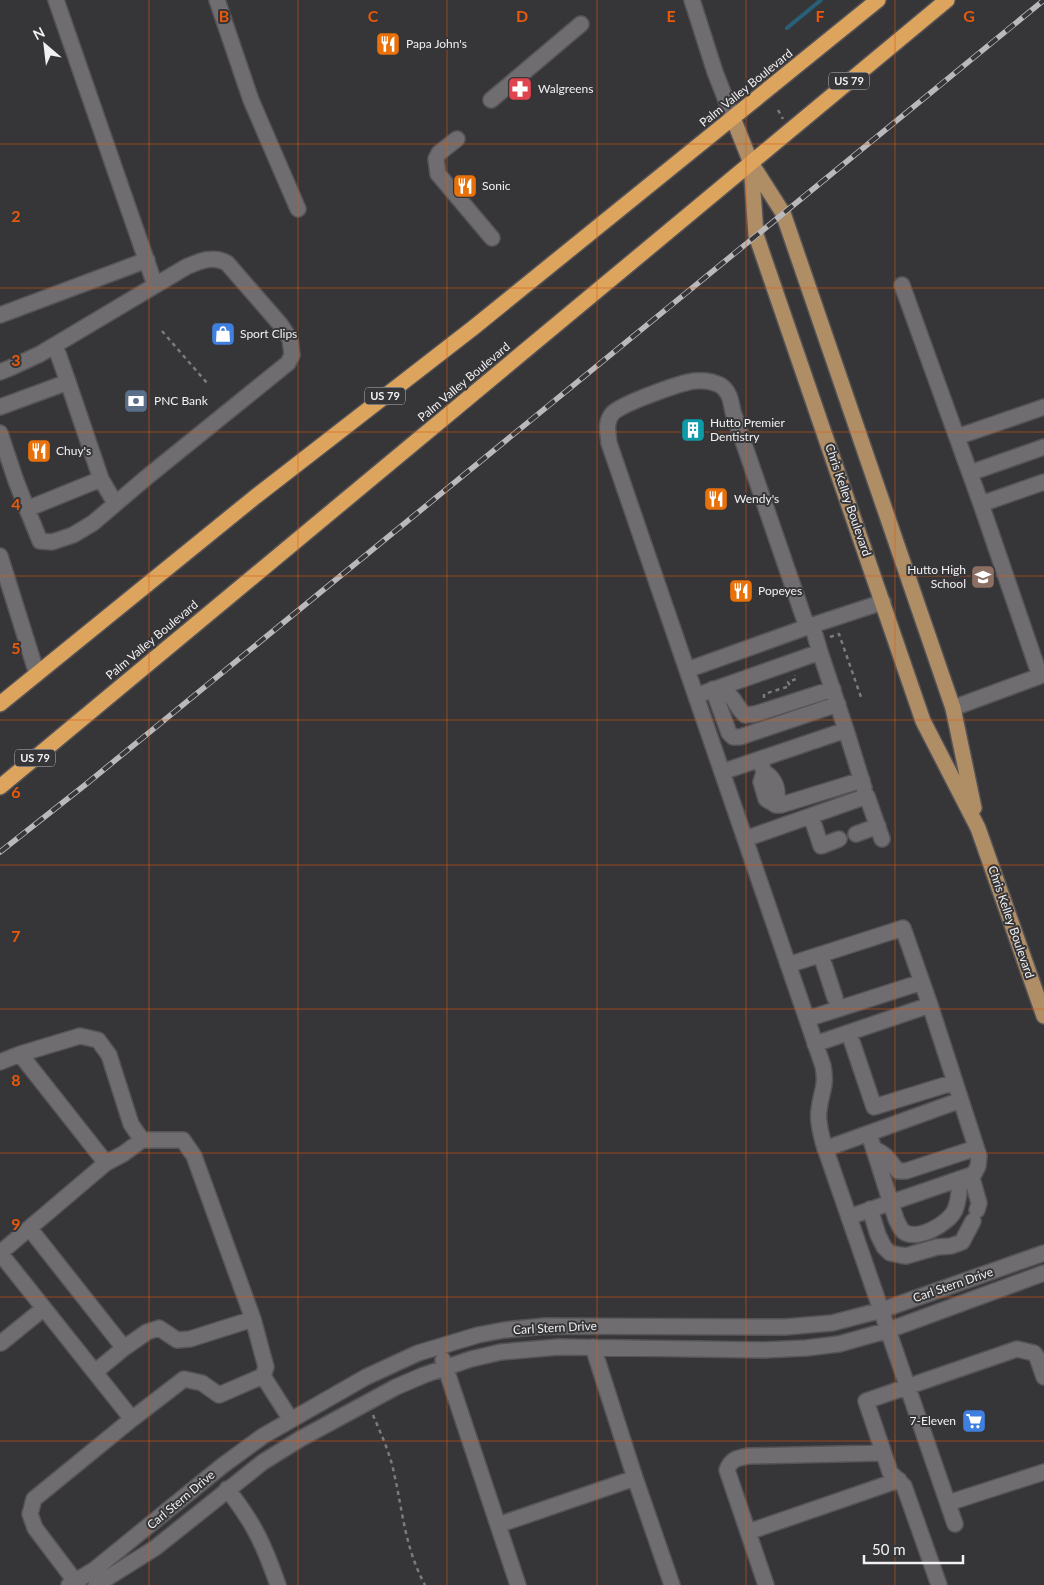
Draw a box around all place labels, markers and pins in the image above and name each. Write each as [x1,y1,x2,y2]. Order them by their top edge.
restaurant icon: Papa John's [375,31,401,57]
place label: Papa John's [406,36,467,51]
pharmacy icon: Walgreens [507,76,533,102]
place label: Walgreens [538,81,593,96]
restaurant icon: Sonic [452,173,478,199]
place label: Sonic [482,178,511,193]
shop icon: Sport Clips [210,321,236,347]
place label: Sport Clips [240,326,297,341]
bank icon: PNC Bank [123,388,149,414]
place label: PNC Bank [154,393,209,408]
place label: Hutto Premier Dentistry [710,415,785,444]
building icon: Hutto Premier Dentistry [680,417,706,443]
restaurant icon: Chuy's [26,438,52,464]
place label: Chuy's [56,443,91,458]
restaurant icon: Wendy's [703,486,729,512]
place label: Wendy's [734,491,779,506]
place label: Hutto High School [907,562,966,591]
school or university icon: Hutto High School [970,564,996,590]
restaurant icon: Popeyes [728,578,754,604]
place label: Popeyes [758,583,802,598]
supermarket icon: 7-Eleven [961,1408,987,1434]
place label: 7-Eleven [910,1413,956,1428]

